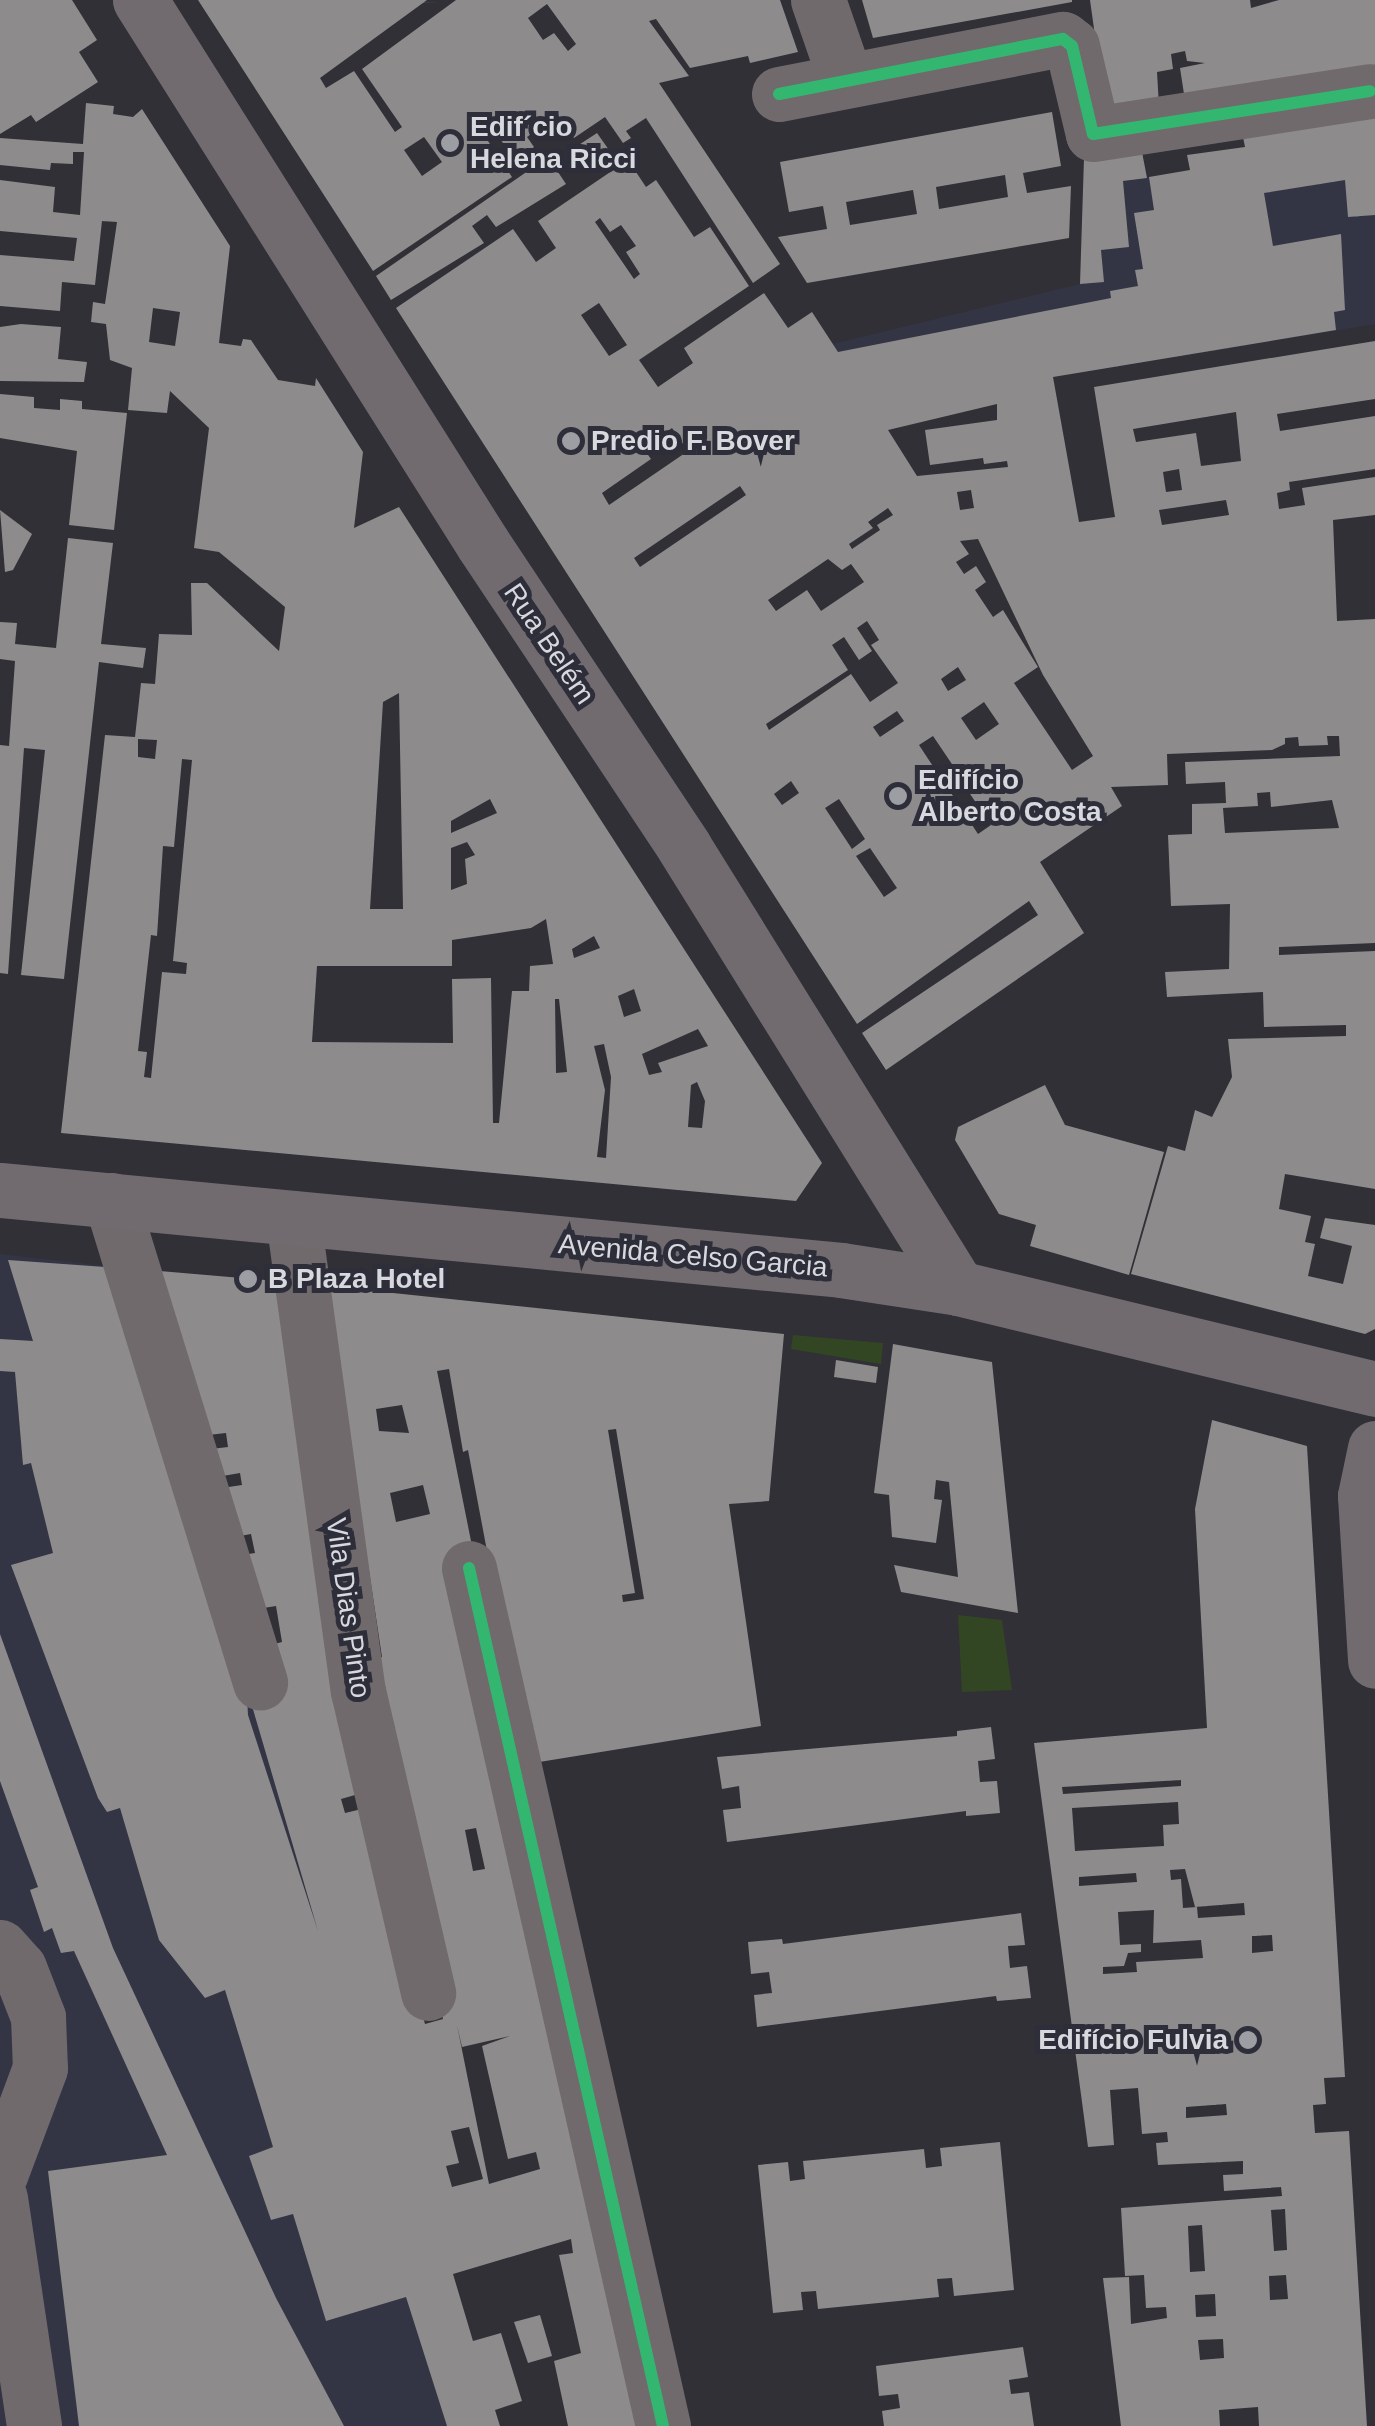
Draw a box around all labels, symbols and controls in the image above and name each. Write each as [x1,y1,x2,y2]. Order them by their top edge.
place label: Edif´cio Helena Ricci [470,110,637,176]
marker: Edif´cio Helena Ricci [439,132,461,154]
place label: Predio F. Bover [591,424,795,458]
marker: Predio F. Bover [560,430,582,452]
street label: Rua Belém [496,577,602,711]
place label: Edifício Alberto Costa [918,763,1102,829]
marker: Edifício Alberto Costa [887,785,909,807]
street label: Avenida Celso Garcia [557,1227,829,1285]
place label: B Plaza Hotel [268,1262,445,1296]
marker: B Plaza Hotel [237,1268,259,1290]
street label: Vila Dias Pinto [319,1516,377,1700]
place label: Edifício Fulvia [1038,2023,1228,2057]
marker: Edifício Fulvia [1237,2029,1259,2051]

